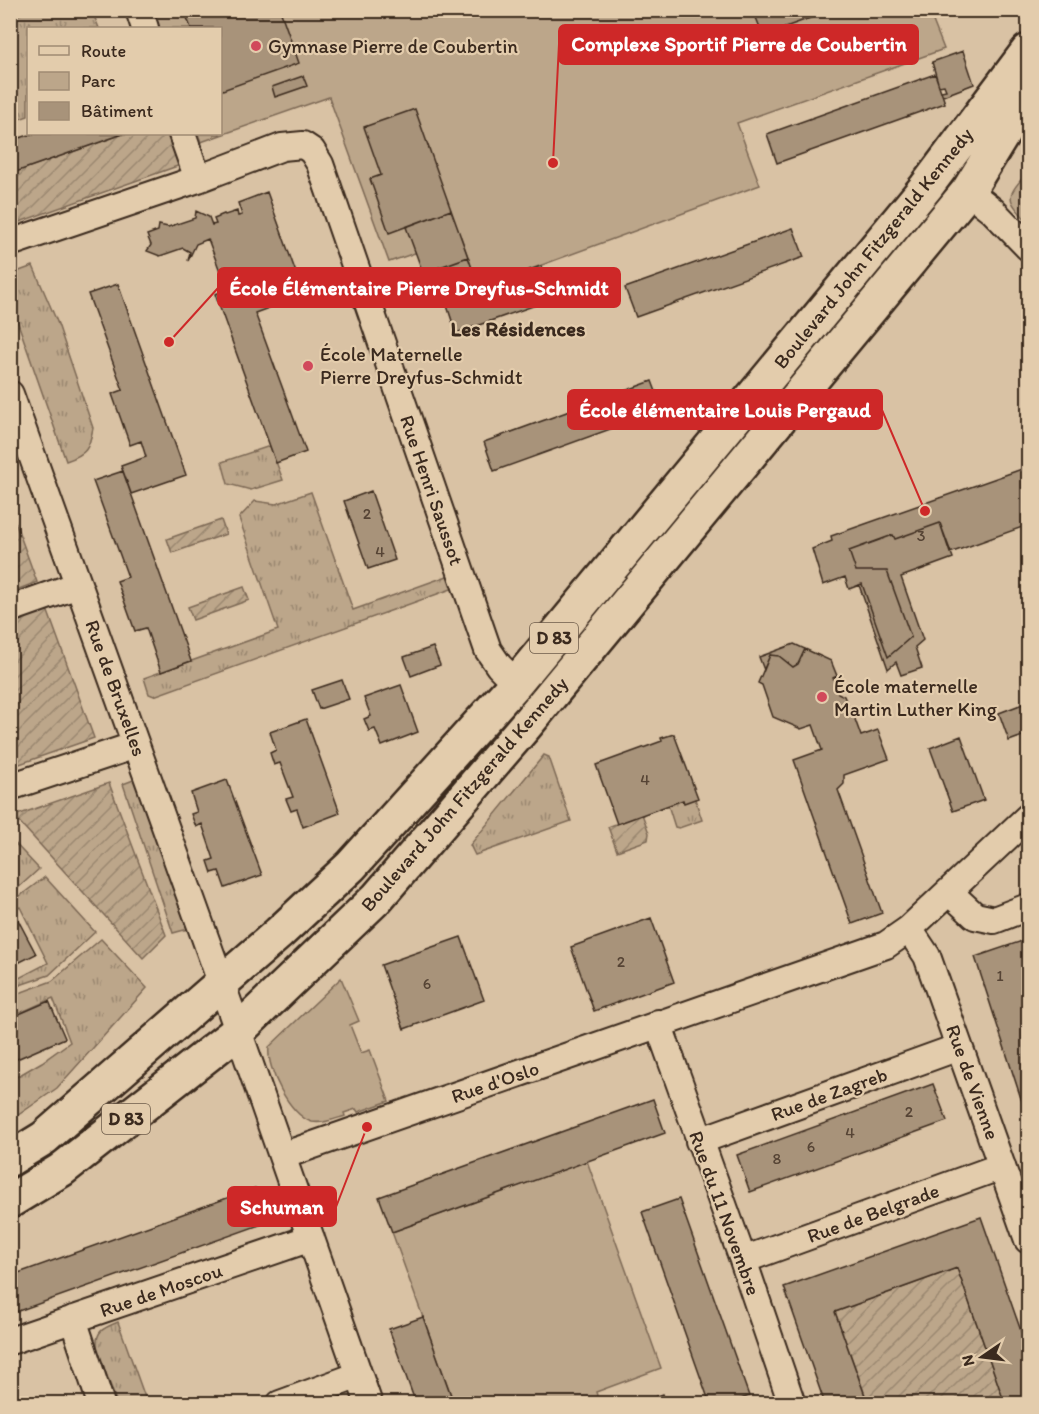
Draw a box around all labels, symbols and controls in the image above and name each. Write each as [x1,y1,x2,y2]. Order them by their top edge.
callout: Complexe Sportif Pierre de Coubertin [559,25,918,64]
legend [27,27,222,135]
text: Complexe Sportif Pierre de Coubertin [571,31,907,57]
place label: Gymnase Pierre de Coubertin [268,34,518,58]
marker: Gymnase Pierre de Coubertin [249,39,263,53]
text: Route [81,40,126,62]
text: Parc [81,70,115,92]
text: Bâtiment [81,100,154,122]
street label: Boulevard John Fitzgerald Kennedy [768,122,978,373]
callout: École Élémentaire Pierre Dreyfus-Schmidt [218,268,620,307]
text: École Élémentaire Pierre Dreyfus-Schmidt [229,275,609,301]
district label: Les Résidences [451,316,585,341]
place label: École Maternelle Pierre Dreyfus-Schmidt [320,342,523,389]
marker: École Maternelle Pierre Dreyfus-Schmidt [301,359,315,373]
callout: École élémentaire Louis Pergaud [568,390,882,429]
text: École élémentaire Louis Pergaud [579,397,871,423]
street label: Rue Henri Saussot [395,412,469,569]
house number: 2 [363,504,372,523]
house number: 3 [917,526,926,545]
house number: 4 [375,542,385,561]
street label: Rue de Bruxelles [80,617,152,759]
road number: D 83 [530,623,578,653]
street label: Boulevard John Fitzgerald Kennedy [355,671,573,916]
place label: École maternelle Martin Luther King [834,674,998,721]
marker: École maternelle Martin Luther King [815,690,829,704]
house number: 4 [640,770,650,789]
house number: 2 [617,952,626,971]
house number: 1 [996,966,1004,985]
house number: 6 [423,974,431,993]
street label: Rue de Vienne [941,1021,1005,1143]
street label: Rue d'Oslo [448,1056,542,1108]
street label: Rue de Zagreb [768,1062,890,1126]
house number: 2 [905,1102,914,1121]
road number: D 83 [102,1104,150,1134]
house number: 4 [845,1123,855,1142]
street label: Rue du 11 Novembre [684,1127,766,1299]
house number: 6 [807,1137,815,1156]
house number: 8 [773,1149,782,1168]
street label: Rue de Belgrade [804,1178,942,1248]
callout: Schuman [228,1187,336,1226]
text: Schuman [240,1194,324,1219]
street label: Rue de Moscou [97,1258,225,1322]
north arrow [952,1327,1012,1387]
text: N [957,1353,978,1368]

